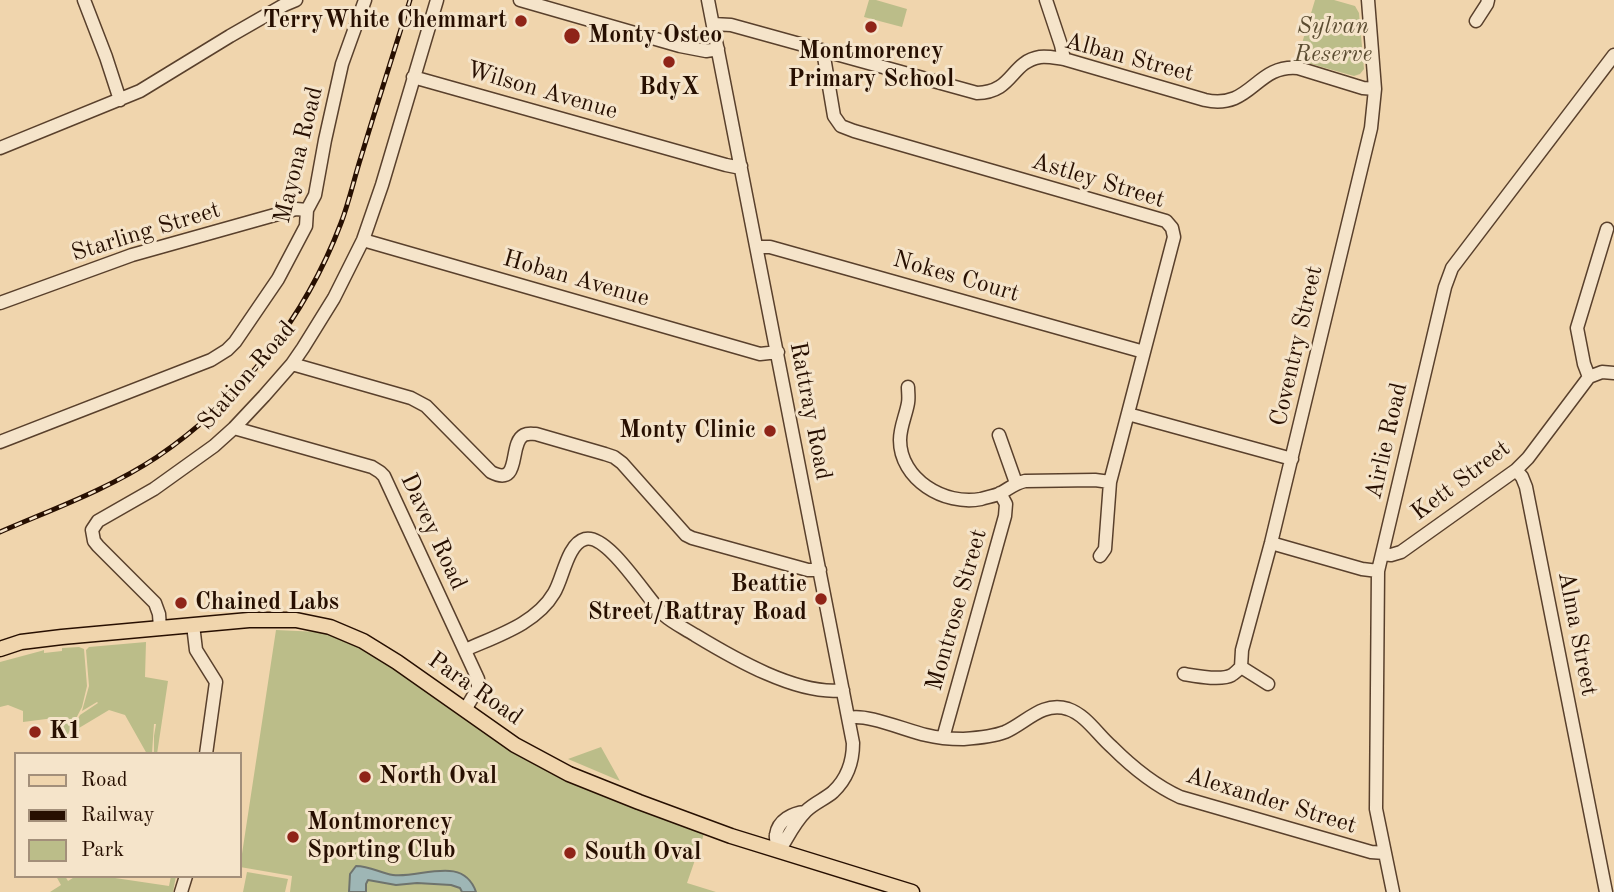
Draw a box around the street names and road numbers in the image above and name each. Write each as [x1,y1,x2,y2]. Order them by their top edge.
street label: Alban Street [1061,27,1197,89]
street label: Wilson Avenue [463,56,621,126]
street label: Mayona Road [268,84,330,226]
street label: Astley Street [1028,147,1168,215]
street label: Starling Street [68,196,224,268]
street label: Hoban Avenue [500,244,652,314]
street label: Nokes Court [890,245,1022,309]
street label: Coventry Street [1265,263,1329,429]
street label: Station Road [192,316,302,436]
street label: Rattray Road [783,340,837,482]
street label: Airlie Road [1360,380,1414,502]
street label: Kett Street [1406,435,1516,527]
street label: Davey Road [393,469,473,595]
street label: Montrose Street [920,526,994,694]
street label: Alma Street [1551,569,1603,699]
street label: Para Road [422,646,528,732]
street label: Alexander Street [1182,761,1360,841]

